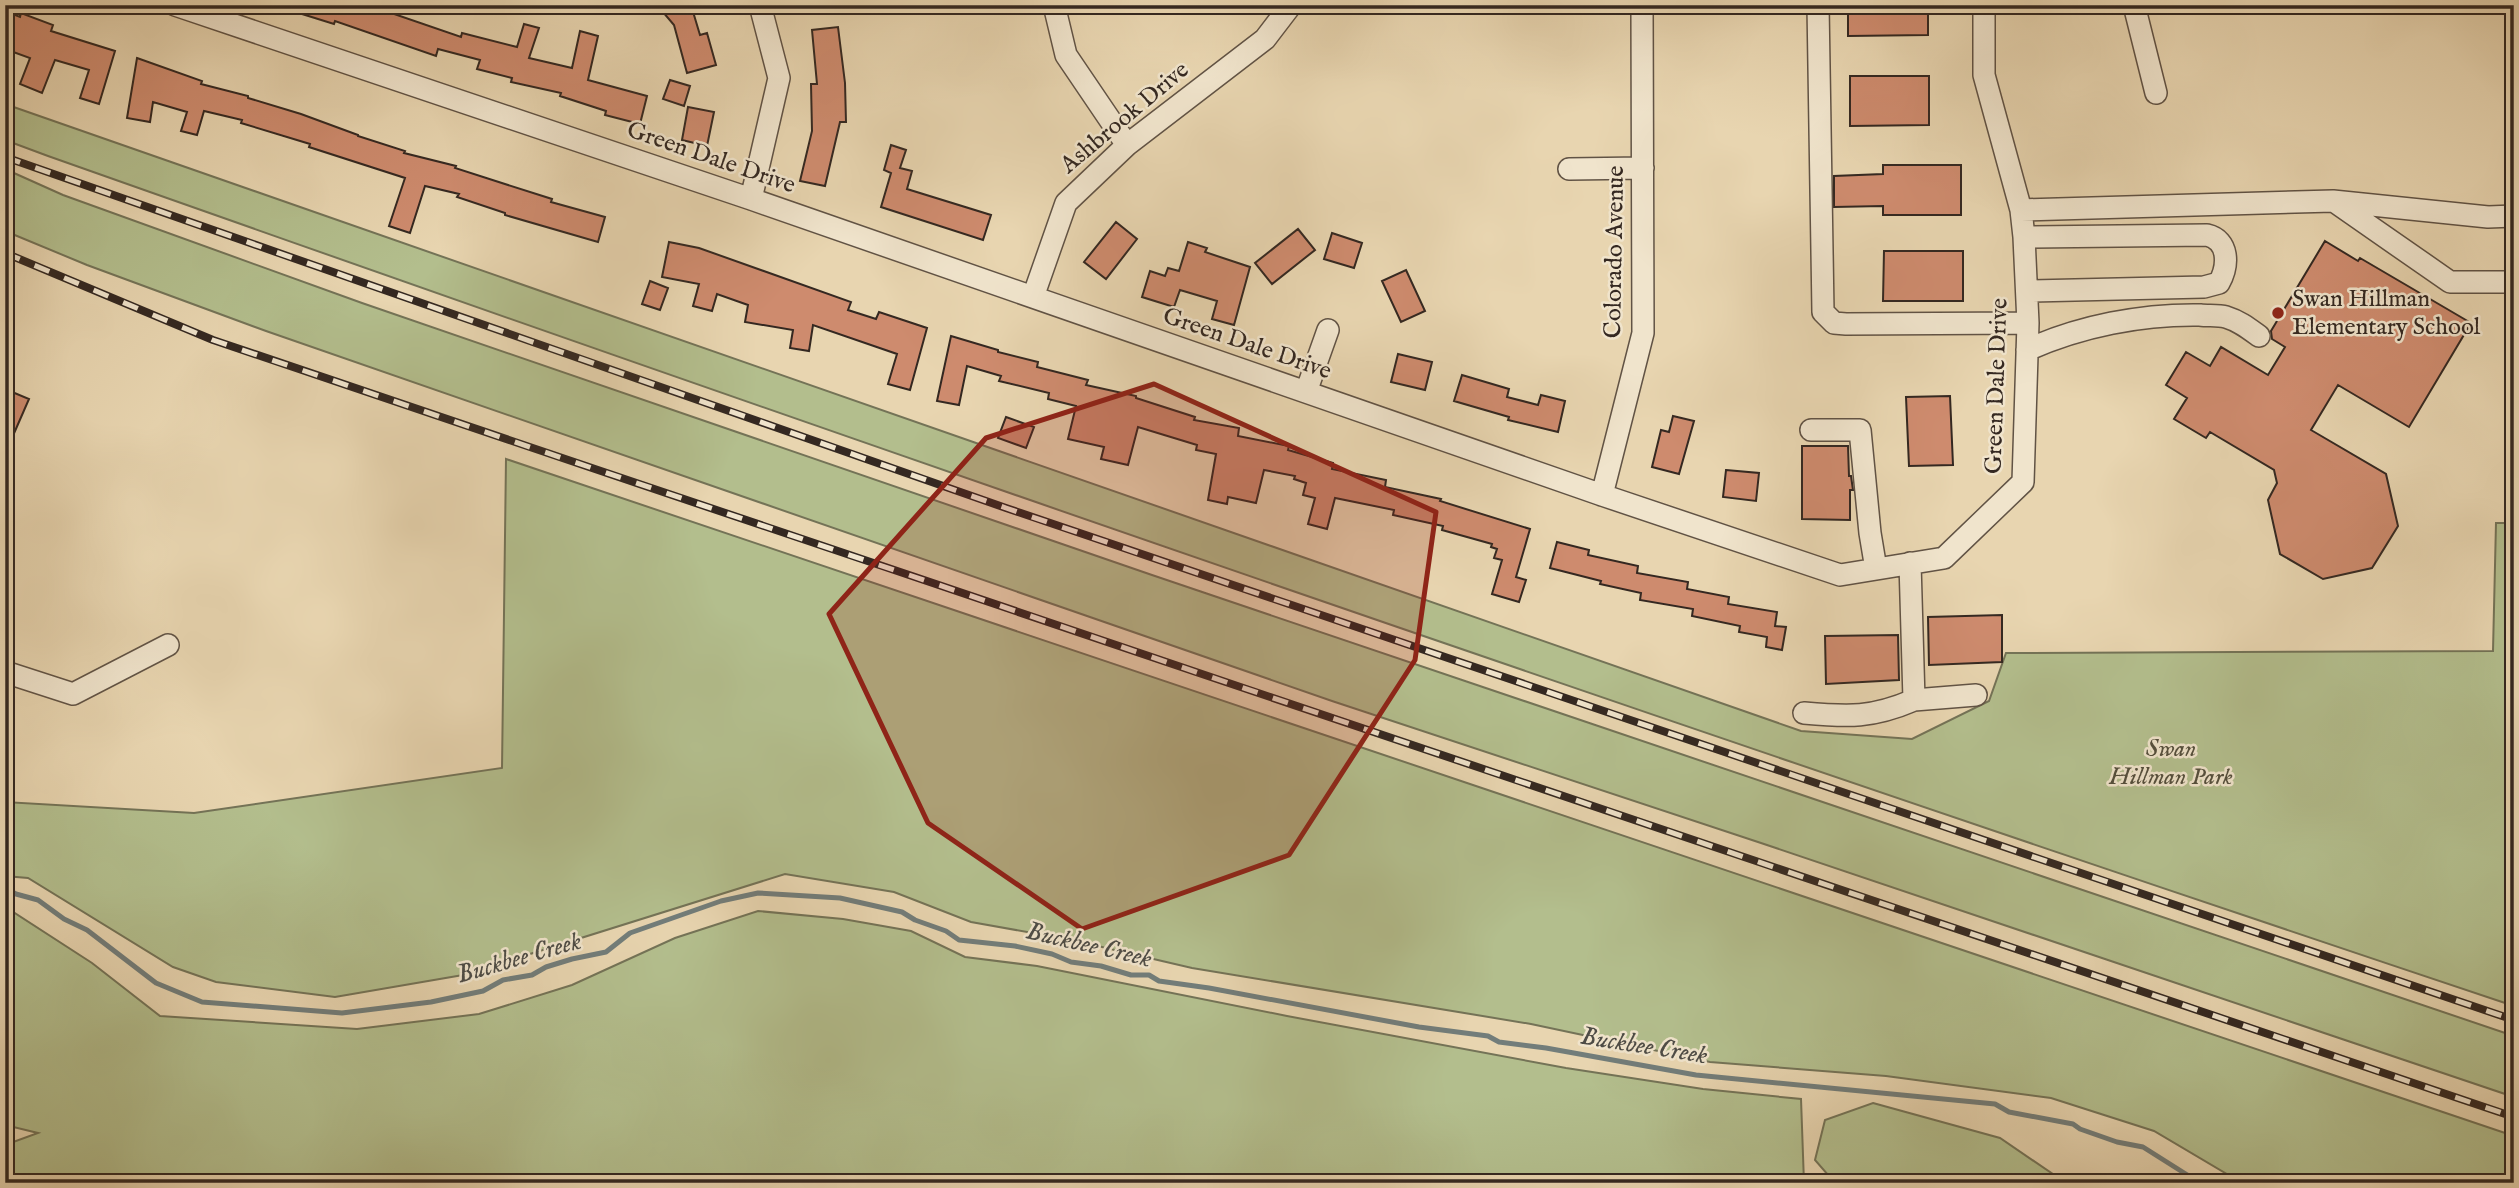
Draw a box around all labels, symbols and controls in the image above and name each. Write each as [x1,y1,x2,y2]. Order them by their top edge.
street label: Ashbrook Drive [1053,55,1196,182]
street label: Green Dale Drive [623,115,799,201]
street label: Colorado Avenue [1598,165,1632,339]
place label: Swan Hillman Elementary School [2292,284,2481,343]
street label: Green Dale Drive [1978,297,2016,475]
street label: Green Dale Drive [1159,301,1335,387]
marker: Swan Hillman Elementary School [2270,305,2286,321]
park label: Swan Hillman Park [2108,734,2233,793]
water label: Buckbee Creek [1023,915,1156,976]
water label: Buckbee Creek [453,924,586,992]
water label: Buckbee Creek [1578,1020,1710,1072]

